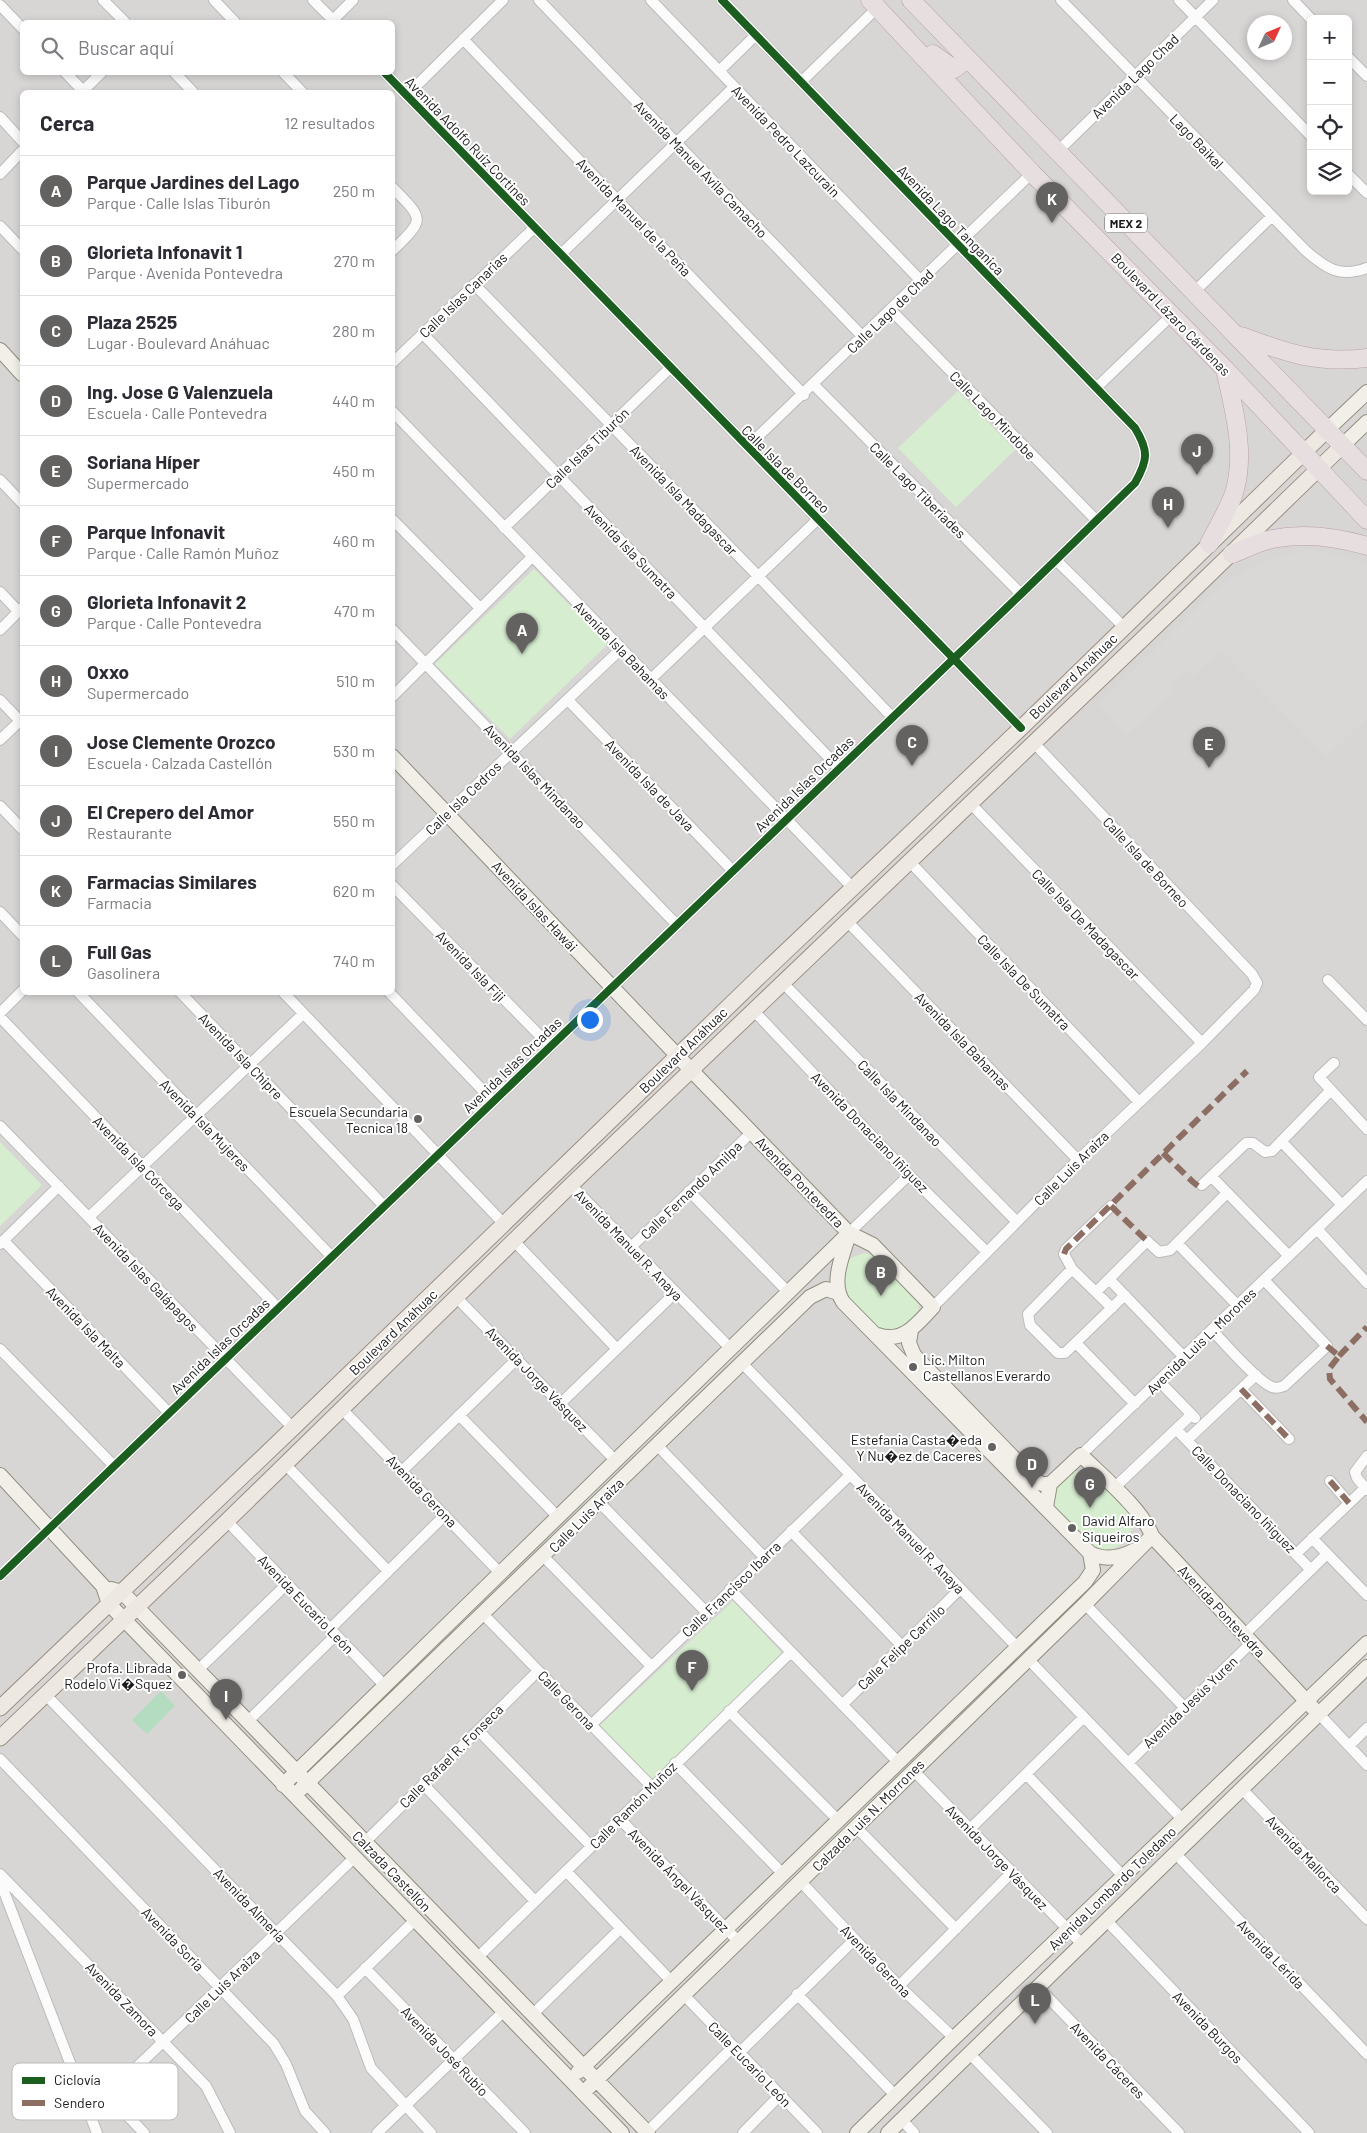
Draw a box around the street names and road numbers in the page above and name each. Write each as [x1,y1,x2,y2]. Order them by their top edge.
street label: Avenida Lago Chad [1088,30,1182,122]
street label: Avenida Adolfo Ruiz Cortines [402,73,534,209]
street label: Avenida Pedro Lazcurain [728,82,844,200]
street label: Avenida Manuel Avila Camacho [631,97,771,241]
street label: Lago Baikal [1167,110,1227,172]
street label: Avenida Manuel de la Peña [573,154,695,280]
street label: Avenida Lago Tanganica [894,161,1008,279]
road number: MEX 2 [1105,214,1147,232]
street label: Calle Islas Canarias [416,249,511,341]
street label: Boulevard Lázaro Cárdenas [1108,249,1234,379]
street label: Calle Lago de Chad [843,265,937,357]
street label: Calle Lago Mindobe [946,367,1040,463]
street label: Calle Islas Tiburón [542,404,632,492]
street label: Calle Isla de Borneo [738,421,834,517]
street label: Calle Lago Tiberiades [866,438,970,542]
street label: Avenida Isla Madagascar [627,441,741,559]
street label: Avenida Isla Sumatra [581,500,681,602]
street label: Avenida Isla Bahamas [571,597,674,703]
street label: Boulevard Anáhuac [1025,630,1121,722]
street label: Avenida Islas Mindanao [481,720,589,832]
street label: Avenida Islas Orcadas [751,732,857,836]
street label: Avenida Isla de Java [602,736,698,834]
street label: Calle Isla Cedros [422,757,505,838]
street label: Calle Isla de Borneo [1100,813,1192,911]
street label: Avenida Islas Hawái [489,857,581,955]
street label: Calle Isla De Madagascar [1029,865,1143,983]
street label: Avenida Isla Fiji [433,927,509,1005]
street label: Calle Isla De Sumatra [974,931,1074,1033]
street label: Avenida Isla Bahamas [912,988,1015,1094]
street label: Boulevard Anáhuac [635,1004,731,1096]
street label: Avenida Isla Chipre [195,1009,287,1103]
street label: Avenida Islas Orcadas [459,1013,565,1117]
street label: Calle Isla Mindanao [854,1056,946,1150]
street label: Avenida Donaciano Iñiguez [808,1068,932,1196]
street label: Avenida Isla Mujeres [157,1075,254,1175]
street label: Avenida Isla Córcega [90,1112,188,1214]
street label: Calle Luis Araiza [1030,1127,1112,1209]
street label: Avenida Pontevedra [752,1133,848,1231]
street label: Calle Fernando Amilpa [637,1137,745,1243]
street label: Avenida Manuel R. Anaya [571,1186,687,1304]
street label: Avenida Islas Galápagos [90,1219,202,1335]
street label: Avenida Isla Malta [43,1283,129,1371]
street label: Avenida Luis L. Morones [1143,1284,1260,1398]
street label: Boulevard Anáhuac [345,1286,441,1378]
street label: Avenida Islas Orcadas [167,1294,273,1398]
street label: Avenida Jorge Vásquez [482,1323,592,1435]
street label: Calle Donaciano Iñiguez [1188,1442,1300,1556]
street label: Avenida Gerona [383,1451,461,1531]
street label: Calle Luis Araiza [545,1474,627,1556]
street label: Avenida Manuel R. Anaya [853,1479,969,1597]
street label: Calle Francisco Ibarra [678,1537,784,1641]
street label: Avenida Eucario León [254,1551,358,1657]
street label: Avenida Pontevedra [1175,1561,1269,1661]
street label: Calle Felipe Carrillo [854,1601,948,1693]
street label: Avenida Jesús Yuren [1139,1652,1241,1752]
street label: Calle Gerona [535,1667,599,1733]
street label: Calle Rafael R. Fonseca [396,1701,506,1811]
street label: Calzada Luis N. Morrones [808,1755,928,1875]
street label: Calle Ramón Muñoz [586,1758,680,1852]
street label: Avenida Jorge Vásquez [942,1801,1052,1913]
street label: Avenida Mallorca [1263,1812,1345,1896]
street label: Avenida Lombardo Toledano [1045,1823,1179,1953]
street label: Avenida Ángel Vásquez [625,1824,733,1936]
street label: Calzada Castellón [349,1827,435,1915]
street label: Avenida Almería [210,1864,290,1946]
street label: Avenida Soria [138,1903,208,1975]
street label: Avenida Lérida [1234,1916,1308,1992]
street label: Avenida Gerona [837,1921,915,2001]
street label: Calle Luis Araiza [181,1946,263,2026]
street label: Avenida Zamora [82,1958,162,2040]
street label: Avenida Burgos [1169,1987,1247,2067]
street label: Avenida José Rubio [398,2003,492,2099]
street label: Calle Eucario León [705,2018,795,2110]
street label: Avenida Cáceres [1067,2018,1149,2102]

